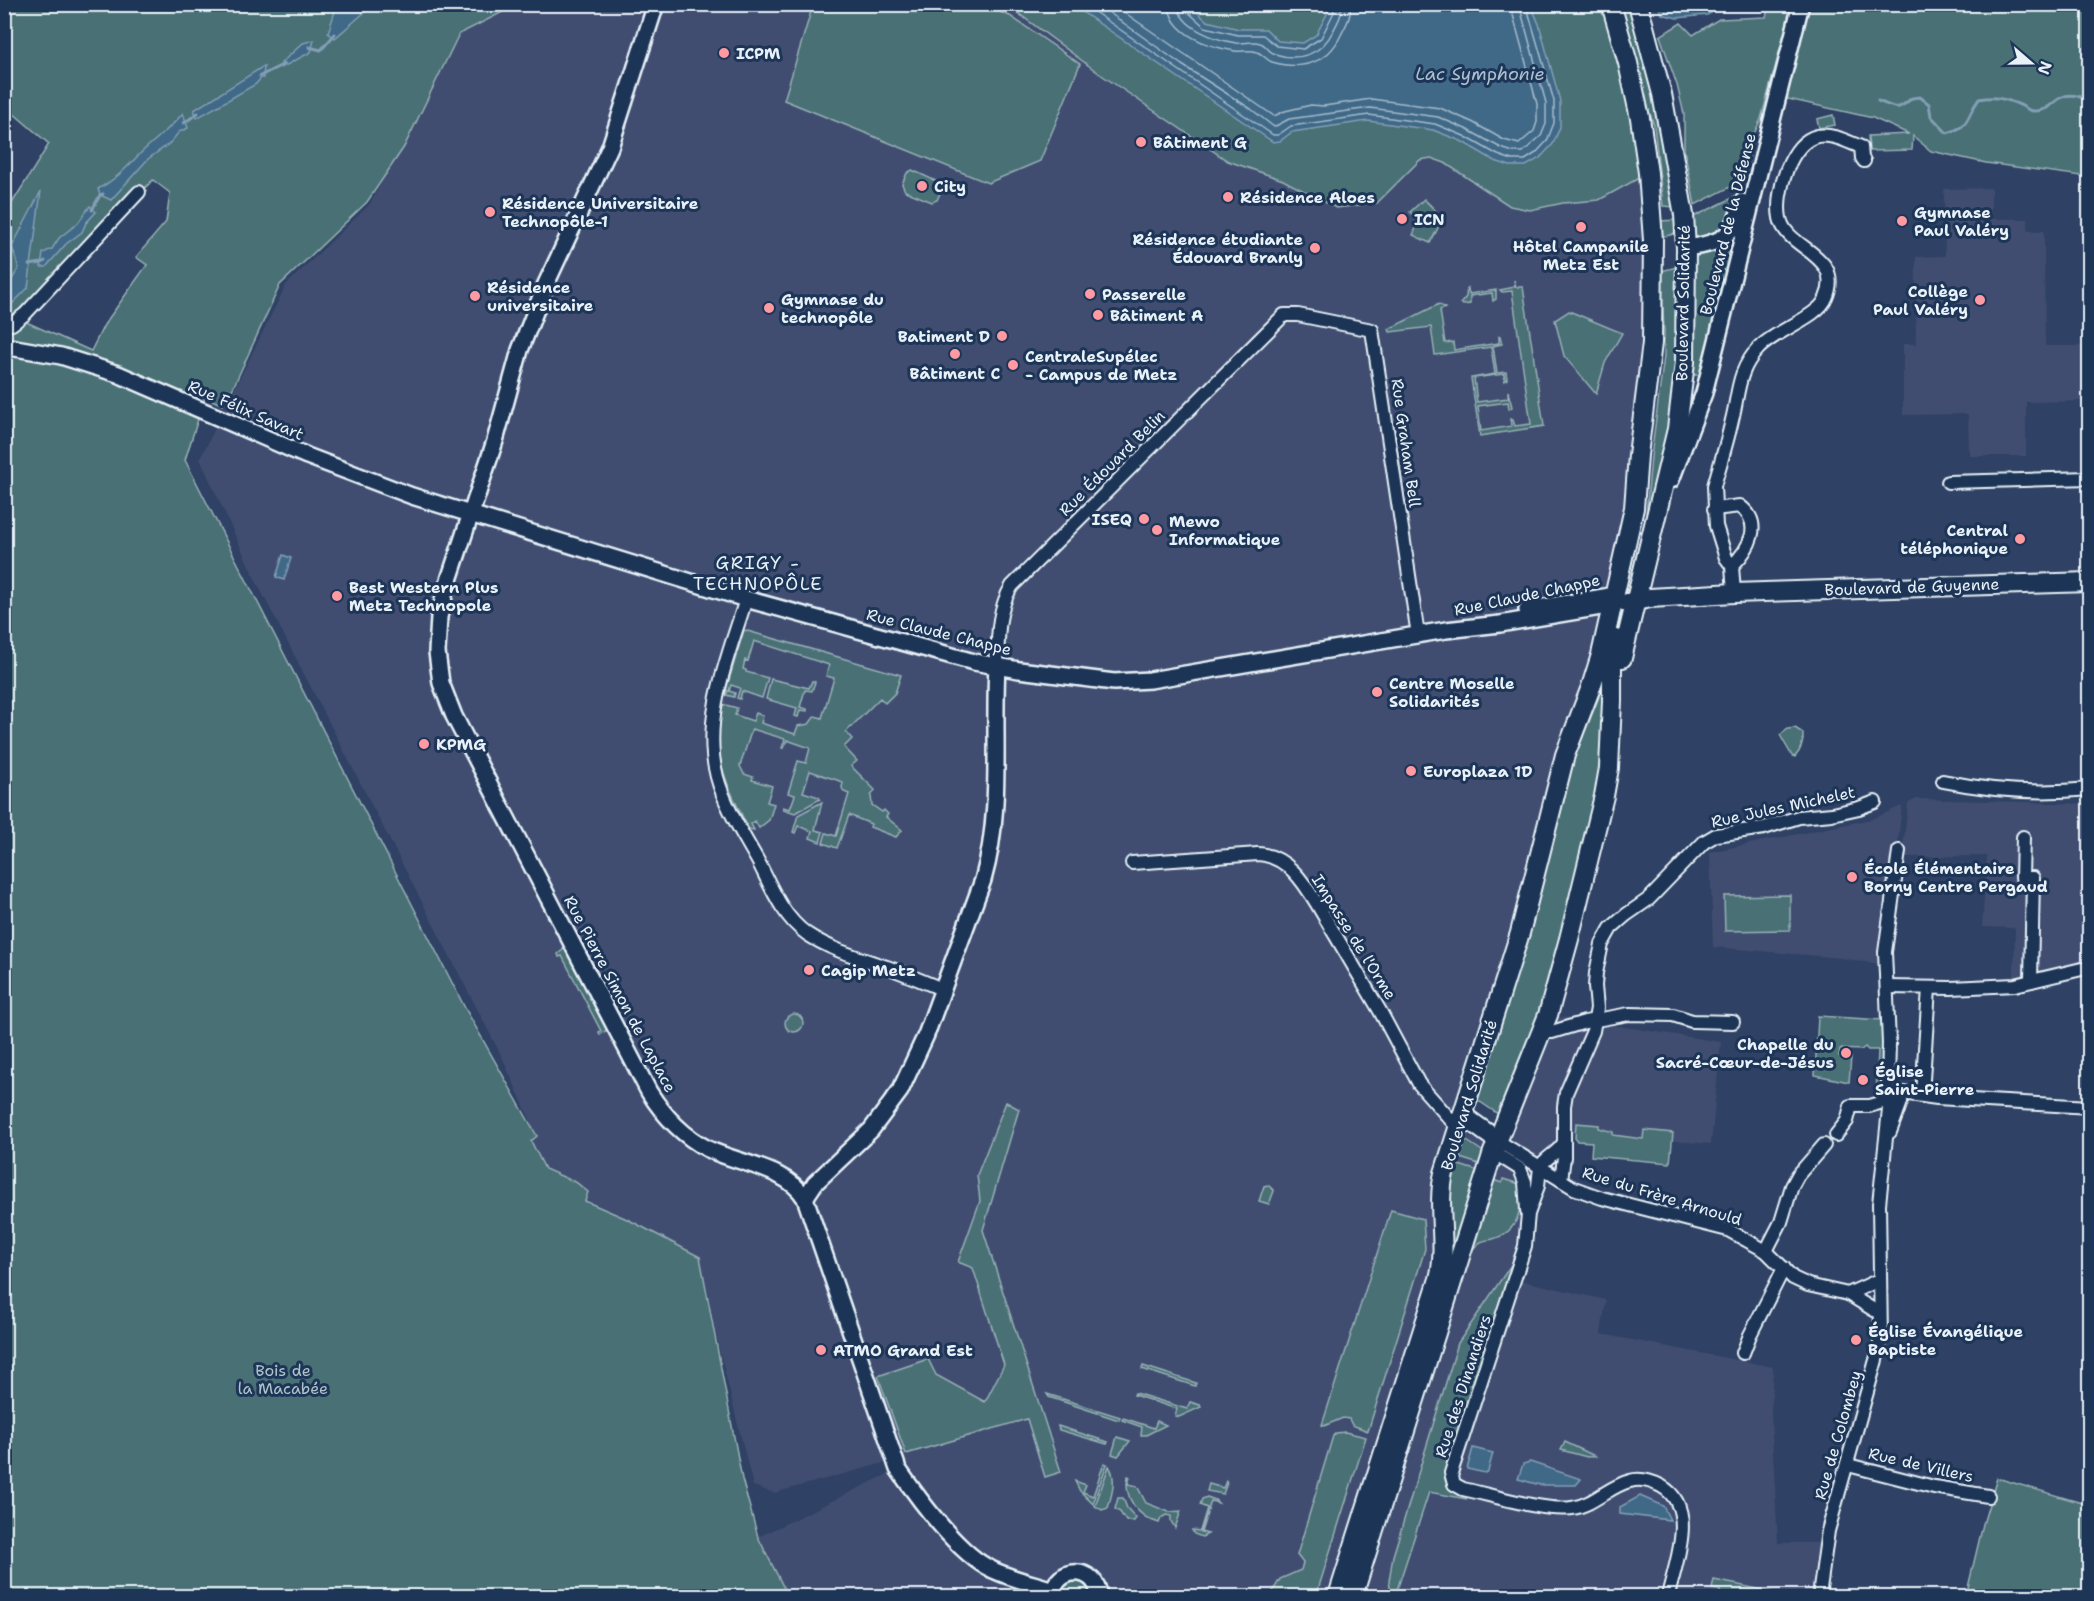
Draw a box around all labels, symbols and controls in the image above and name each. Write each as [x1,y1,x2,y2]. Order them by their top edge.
north arrow [2001,33,2061,93]
place label: ICPM [736,43,781,64]
marker: ICPM [717,46,731,60]
text: N [2033,58,2057,78]
water label: Lac Symphonie [1415,62,1545,86]
street label: Boulevard de la Défense [1695,131,1761,317]
place label: Bâtiment G [1153,132,1247,153]
marker: Bâtiment G [1134,135,1148,149]
place label: City [934,176,966,197]
marker: City [915,179,929,193]
place label: Résidence Aloes [1240,187,1375,208]
marker: Résidence Aloes [1221,190,1235,204]
place label: Résidence Universitaire Technopôle-1 [502,193,699,232]
place label: Gymnase Paul Valéry [1914,202,2009,241]
marker: Résidence Universitaire Technopôle-1 [483,205,497,219]
place label: ICN [1414,209,1445,230]
marker: ICN [1395,212,1409,226]
marker: Gymnase Paul Valéry [1895,214,1909,228]
marker: Hôtel Campanile Metz Est [1574,220,1588,234]
street label: Boulevard Solidarité [1671,225,1695,381]
place label: Résidence étudiante Édouard Branly [1132,229,1303,268]
place label: Hôtel Campanile Metz Est [1513,236,1650,275]
marker: Résidence étudiante Édouard Branly [1308,241,1322,255]
place label: Résidence universitaire [487,277,594,316]
place label: Collège Paul Valéry [1873,281,1968,320]
place label: Passerelle [1102,284,1187,305]
marker: Passerelle [1083,287,1097,301]
marker: Résidence universitaire [468,289,482,303]
place label: Gymnase du technopôle [781,289,884,328]
marker: Collège Paul Valéry [1973,293,1987,307]
marker: Gymnase du technopôle [762,301,776,315]
place label: Bâtiment A [1110,305,1203,326]
marker: Bâtiment A [1091,308,1105,322]
place label: Batiment D [898,326,990,347]
marker: Batiment D [995,329,1009,343]
place label: CentraleSupélec - Campus de Metz [1025,346,1178,385]
marker: Bâtiment C [948,347,962,361]
marker: CentraleSupélec - Campus de Metz [1006,358,1020,372]
place label: Bâtiment C [910,363,1001,384]
street label: Rue Félix Savart [185,375,307,445]
street label: Rue Graham Bell [1387,377,1425,509]
street label: Rue Édouard Belin [1054,405,1170,521]
place label: ISEQ [1092,509,1132,530]
place label: Mewo Informatique [1169,511,1281,550]
marker: ISEQ [1137,512,1151,526]
place label: Central téléphonique [1900,520,2008,559]
marker: Mewo Informatique [1150,523,1164,537]
marker: Central téléphonique [2013,532,2027,546]
district label: GRIGY - TECHNOPÔLE [693,551,823,596]
street label: Rue Claude Chappe [1452,569,1602,621]
street label: Boulevard de Guyenne [1824,573,2000,601]
place label: Best Western Plus Metz Technopole [349,577,499,616]
marker: Best Western Plus Metz Technopole [330,589,344,603]
street label: Rue Claude Chappe [864,604,1014,660]
place label: Centre Moselle Solidarités [1389,673,1515,712]
marker: Centre Moselle Solidarités [1370,685,1384,699]
place label: KPMG [436,734,486,755]
marker: KPMG [417,737,431,751]
place label: Europlaza 1D [1423,761,1533,782]
marker: Europlaza 1D [1404,764,1418,778]
street label: Rue Jules Michelet [1709,781,1857,833]
place label: École Élémentaire Borny Centre Pergaud [1864,858,2048,897]
street label: Impasse de l'Orme [1307,870,1401,1004]
marker: École Élémentaire Borny Centre Pergaud [1845,870,1859,884]
street label: Rue Pierre Simon de Laplace [559,892,681,1096]
place label: Cagip Metz [821,960,916,981]
marker: Cagip Metz [802,963,816,977]
street label: Boulevard Solidarité [1436,1017,1502,1173]
place label: Chapelle du Sacré-Cœur-de-Jésus [1656,1034,1834,1073]
marker: Chapelle du Sacré-Cœur-de-Jésus [1839,1046,1853,1060]
place label: Église Saint-Pierre [1875,1061,1975,1100]
marker: Église Saint-Pierre [1856,1073,1870,1087]
street label: Rue du Frère Arnould [1580,1162,1744,1230]
street label: Rue des Dinandiers [1430,1312,1496,1460]
place label: Église Évangélique Baptiste [1868,1321,2023,1360]
marker: Église Évangélique Baptiste [1849,1333,1863,1347]
place label: ATMO Grand Est [833,1340,973,1361]
marker: ATMO Grand Est [814,1343,828,1357]
park label: Bois de la Macabée [238,1360,328,1399]
street label: Rue de Colombey [1810,1368,1866,1502]
street label: Rue de Villers [1866,1443,1976,1487]

